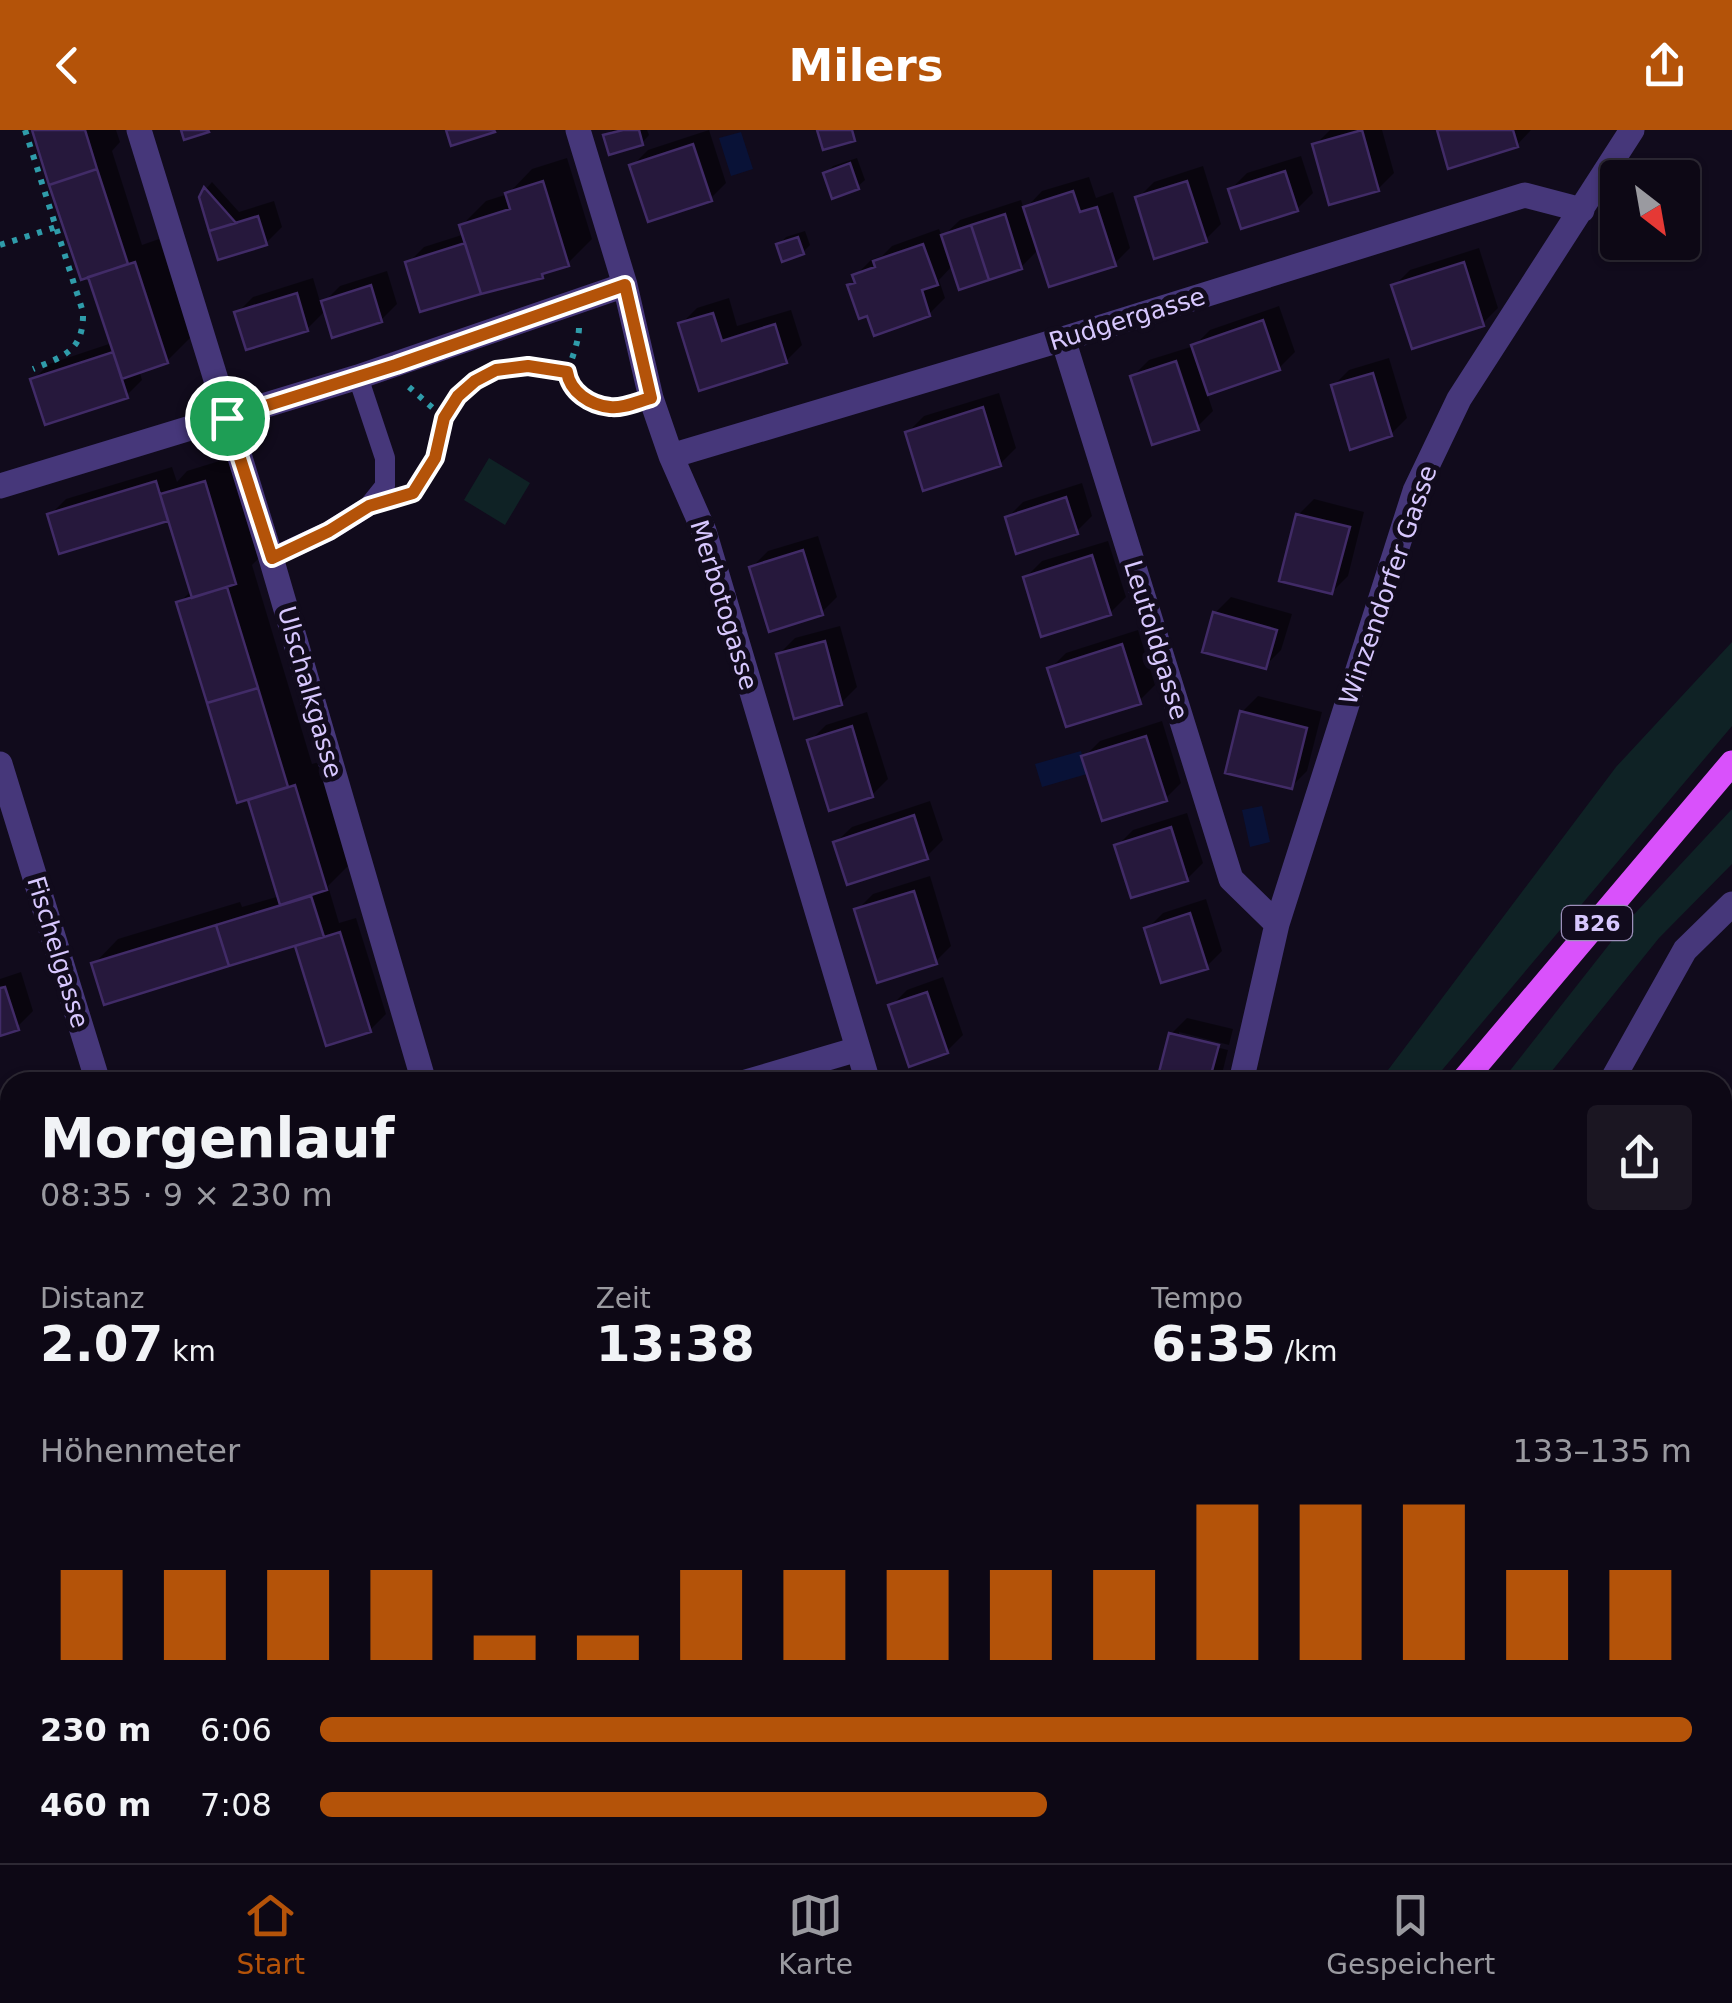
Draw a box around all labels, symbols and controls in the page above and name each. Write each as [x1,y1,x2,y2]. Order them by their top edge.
icon: back [40,38,95,93]
icon: share [1637,38,1692,93]
text: Milers [788,39,944,92]
north arrow [1600,160,1700,260]
map controls [1600,160,1700,260]
street label: Rudgergasse [1045,281,1209,357]
pin [185,376,270,461]
icon: arrive [200,391,255,446]
street label: Winzendorfer Gasse [1333,461,1443,709]
street label: Merbotogasse [684,517,764,693]
street label: Leutoldgasse [1118,557,1194,723]
street label: Ulschalkgasse [272,603,348,781]
street label: Fischelgasse [21,873,95,1031]
road number: B26 [1562,906,1632,940]
button: share [1587,1105,1692,1210]
text: Morgenlauf [40,1106,395,1170]
text: 08:35 · 9 × 230 m [40,1176,333,1214]
text: Distanz [40,1282,145,1315]
text: Zeit [596,1282,651,1315]
text: Tempo [1151,1282,1243,1315]
text: 2.07 [40,1315,163,1373]
text: 13:38 [596,1315,755,1373]
text: 6:35 [1151,1315,1276,1373]
text: km [163,1335,216,1368]
text: /km [1276,1335,1338,1368]
text: Höhenmeter [40,1432,240,1470]
text: 133–135 m [1513,1432,1692,1470]
text: 230 m [40,1711,151,1749]
text: 6:06 [200,1711,272,1749]
text: 460 m [40,1786,151,1824]
text: 7:08 [200,1786,272,1824]
tab: Start [237,1888,305,1981]
tab: Karte [778,1888,853,1981]
tab: Gespeichert [1326,1888,1495,1981]

